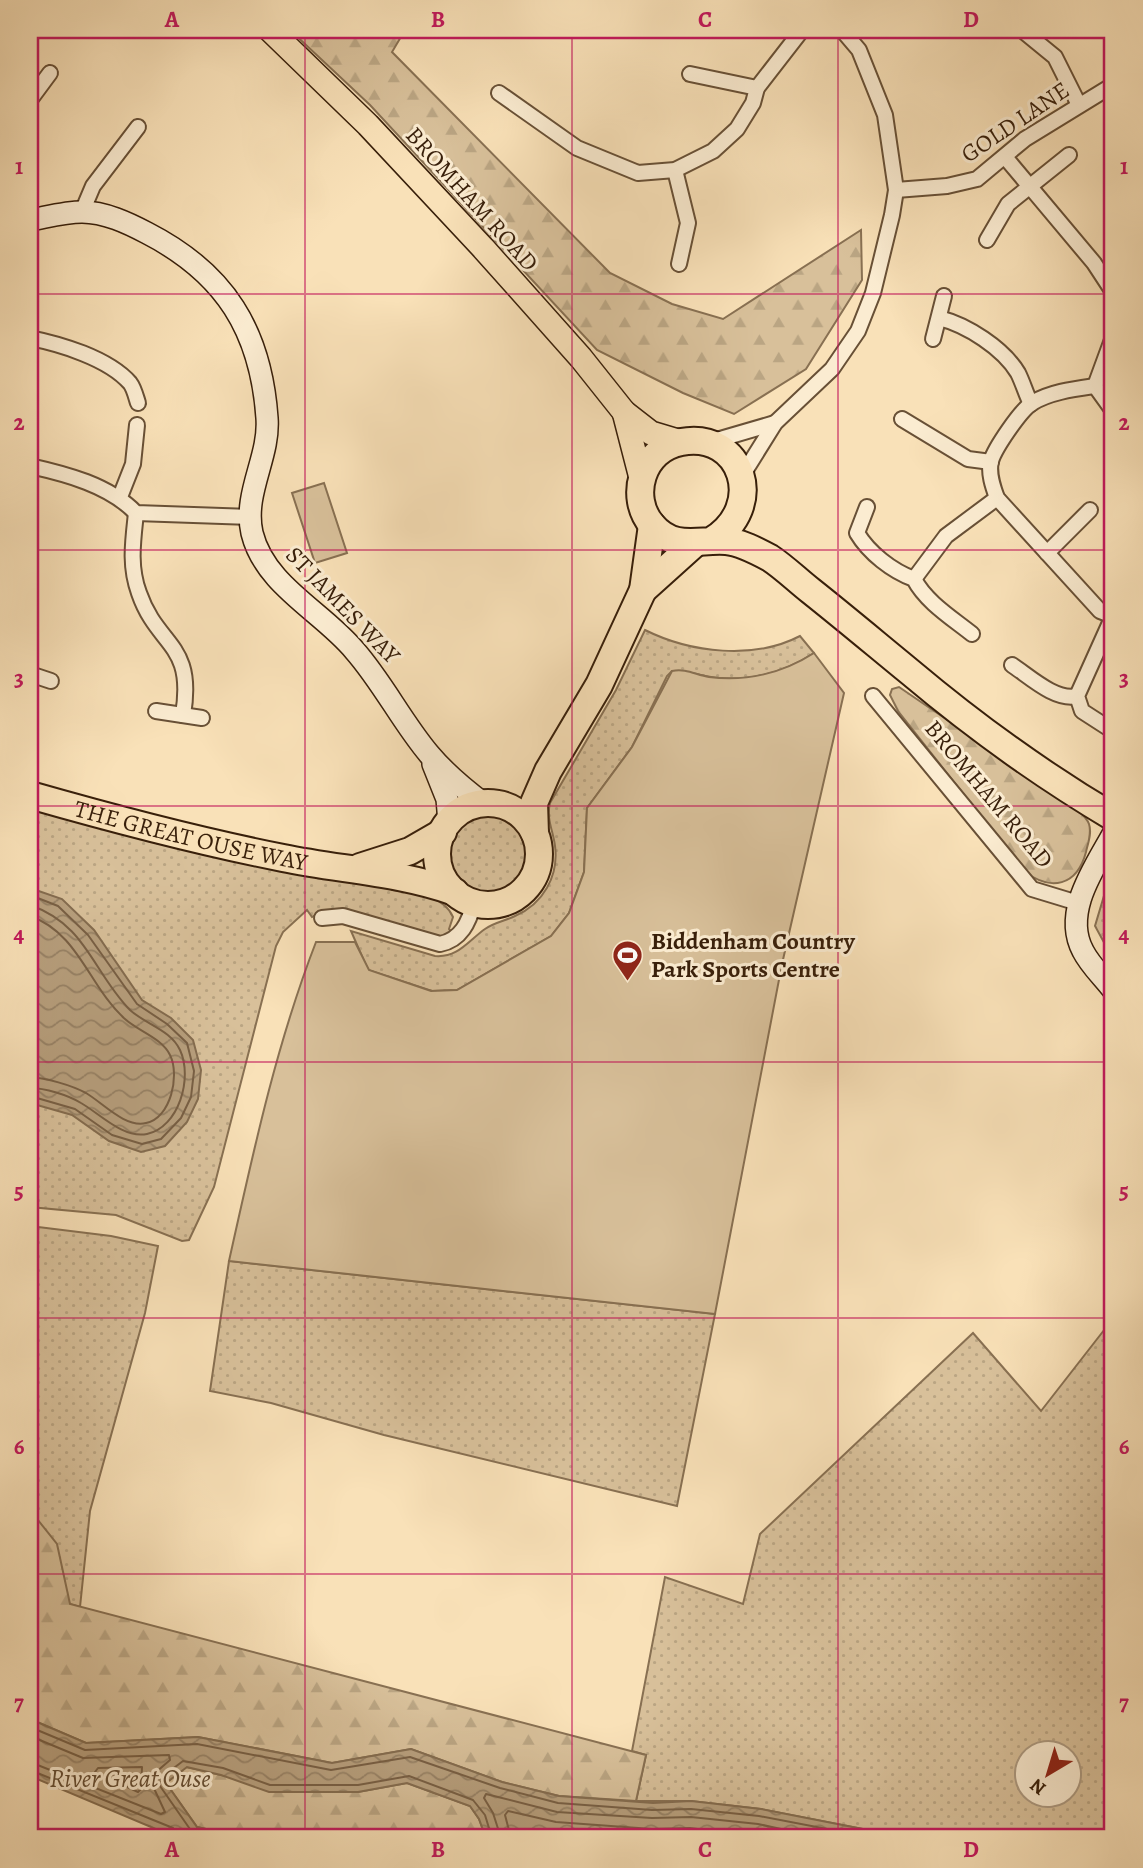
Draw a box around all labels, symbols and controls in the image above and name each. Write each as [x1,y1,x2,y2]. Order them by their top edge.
text: A [164,4,180,35]
text: B [431,4,445,35]
text: C [698,4,712,35]
text: D [963,4,979,35]
street label: GOLD LANE [955,74,1075,170]
street label: BROMHAM ROAD [398,120,546,278]
text: 1 [15,151,23,182]
text: 1 [1120,151,1128,182]
text: 2 [13,407,25,438]
text: 2 [1118,407,1130,438]
street label: ST JAMES WAY [279,539,408,671]
text: 3 [14,663,24,694]
text: 3 [1119,663,1129,694]
street label: BROMHAM ROAD [918,713,1060,875]
street label: THE GREAT OUSE WAY [71,792,311,878]
text: 4 [14,919,25,950]
text: 4 [1119,919,1130,950]
place label: Biddenham Country Park Sports Centre [651,925,856,985]
sports icon: Biddenham Country Park Sports Centre [611,938,645,982]
text: 5 [14,1175,24,1206]
text: 5 [1119,1175,1129,1206]
text: 6 [14,1431,25,1462]
text: 6 [1119,1431,1130,1462]
text: 7 [14,1687,24,1718]
text: 7 [1119,1687,1129,1718]
north arrow [1014,1738,1084,1808]
water label: River Great Ouse [49,1761,211,1796]
text: N [1025,1772,1052,1801]
text: A [164,1834,180,1865]
text: B [431,1834,445,1865]
text: C [698,1834,712,1865]
text: D [963,1834,979,1865]

